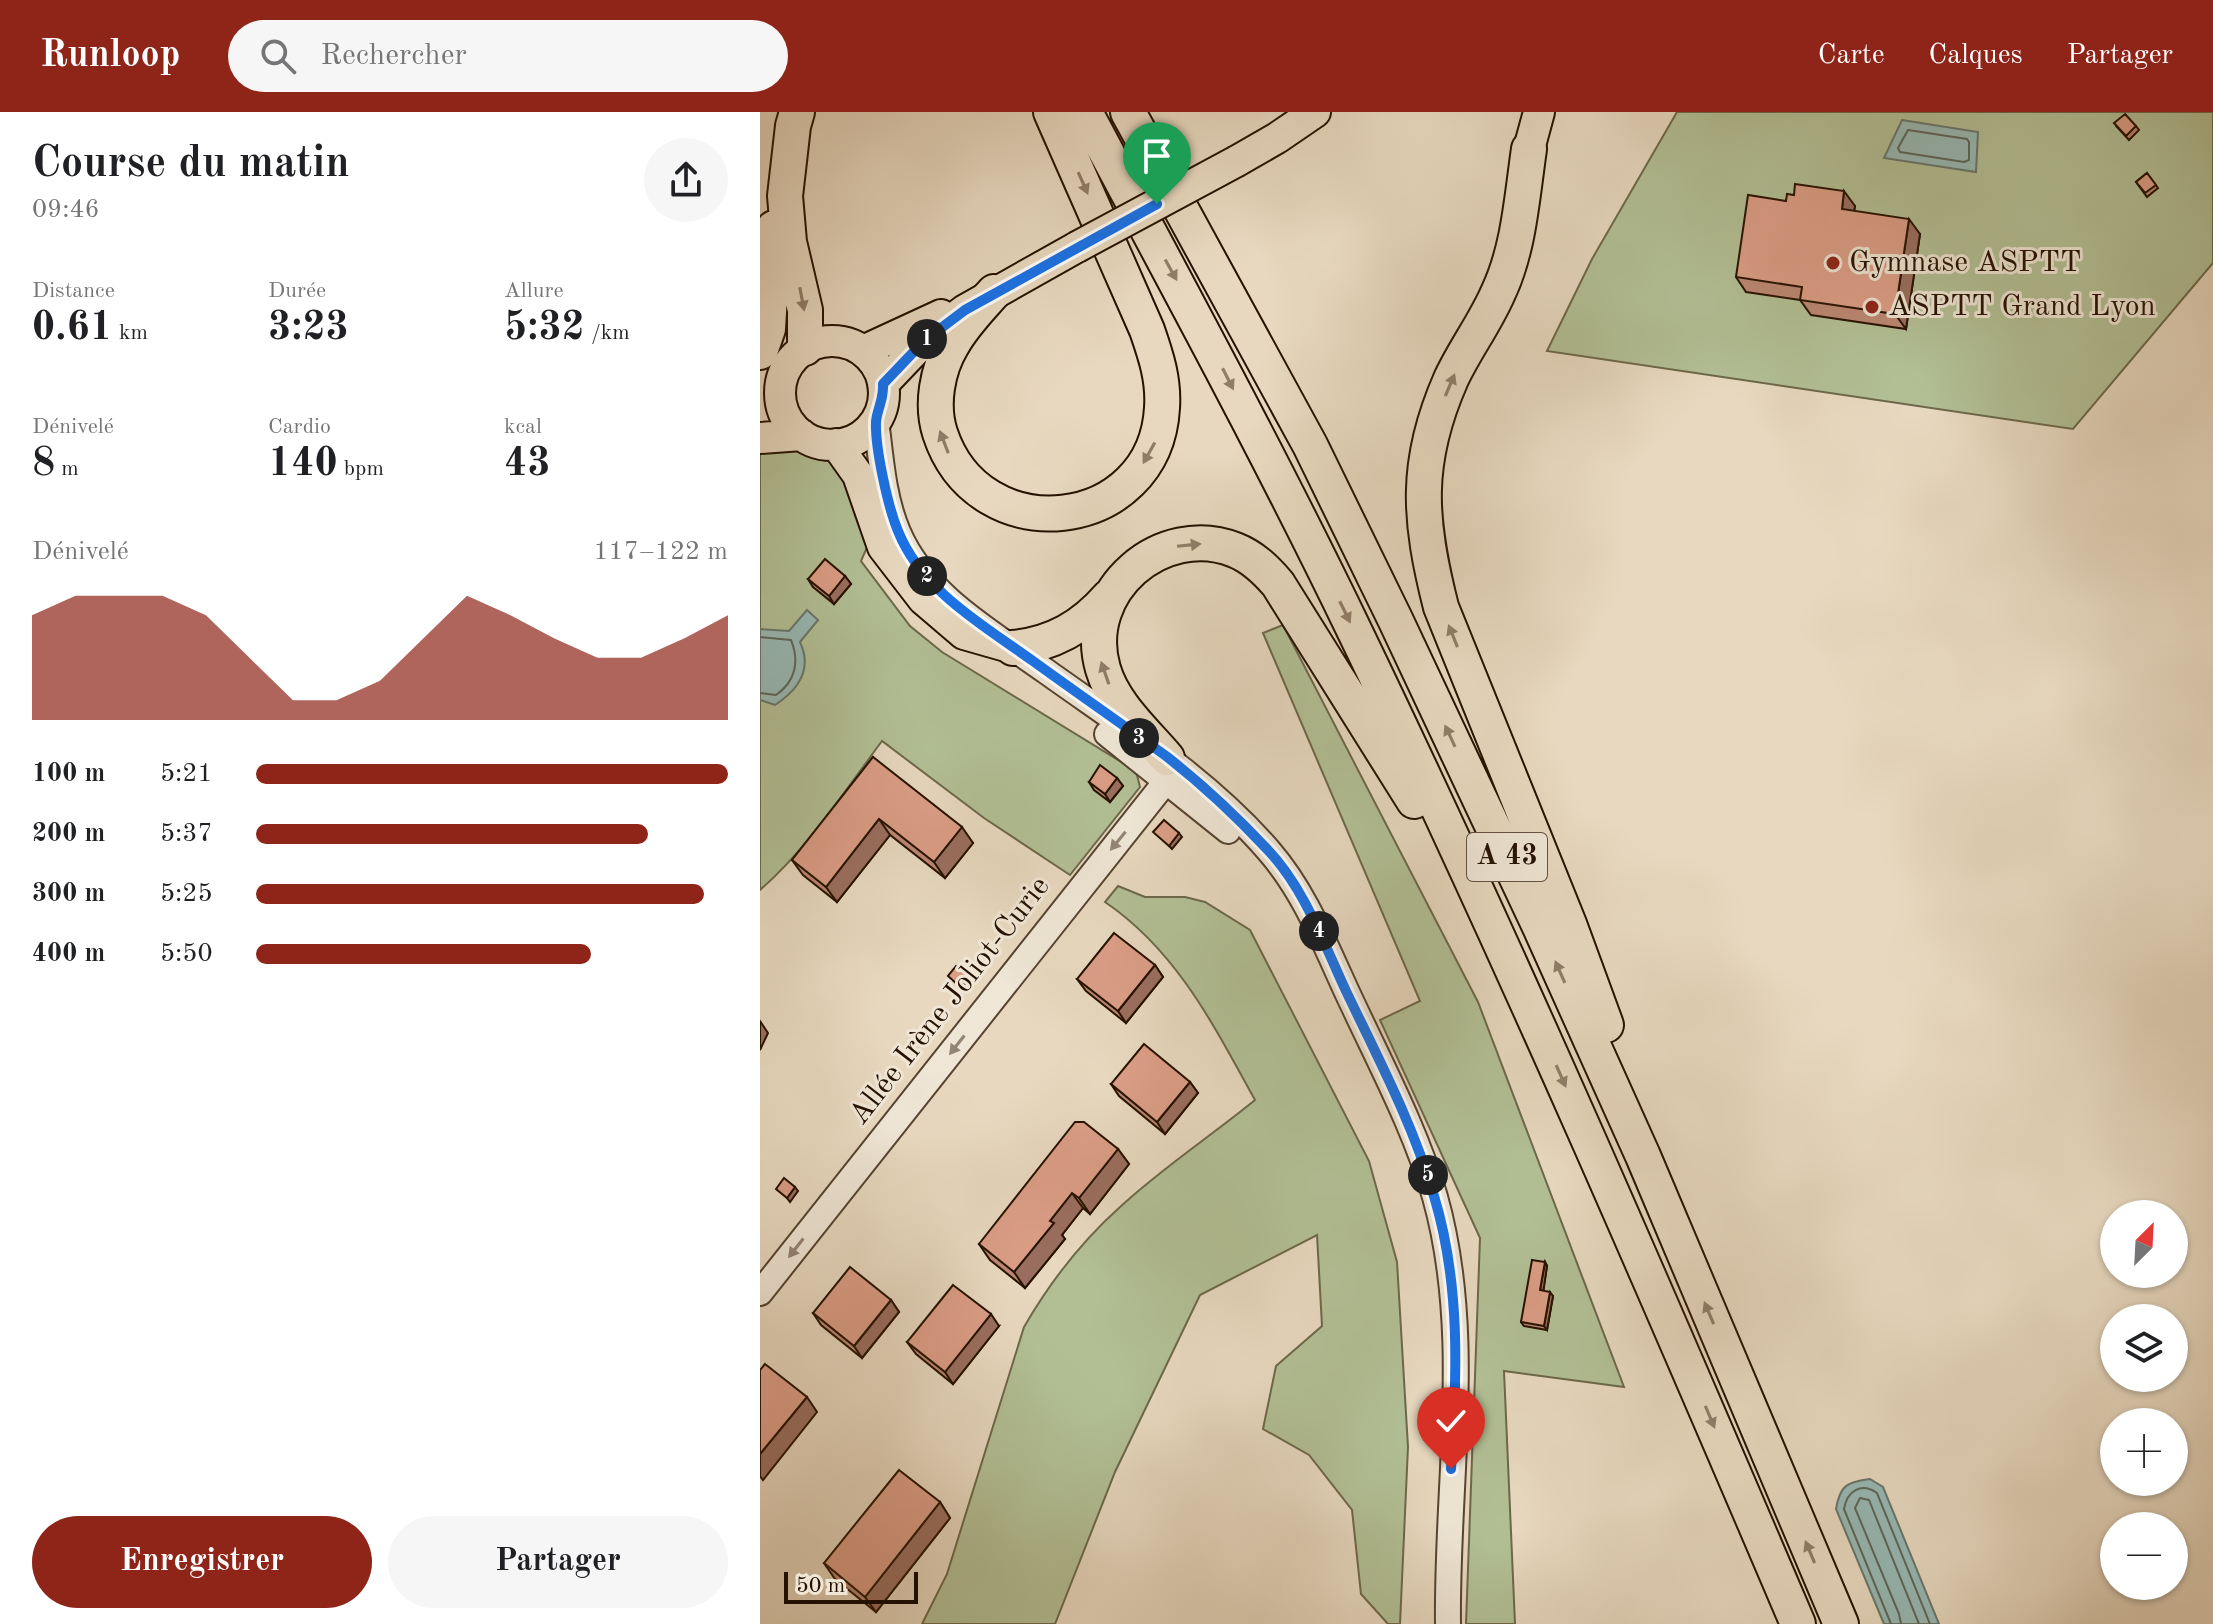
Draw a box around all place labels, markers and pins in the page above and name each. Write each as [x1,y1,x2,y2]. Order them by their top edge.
pin [1123,122,1191,204]
place label: Gymnase ASPTT [1849,248,2081,278]
marker: Gymnase ASPTT [1824,254,1842,272]
place label: ASPTT Grand Lyon [1888,292,2156,322]
marker: ASPTT Grand Lyon [1863,298,1881,316]
pin: 1 [907,319,947,359]
pin: 2 [907,556,947,596]
pin: 3 [1119,718,1159,758]
pin: 4 [1299,911,1339,951]
pin: 5 [1408,1155,1448,1195]
pin [1417,1387,1485,1469]

